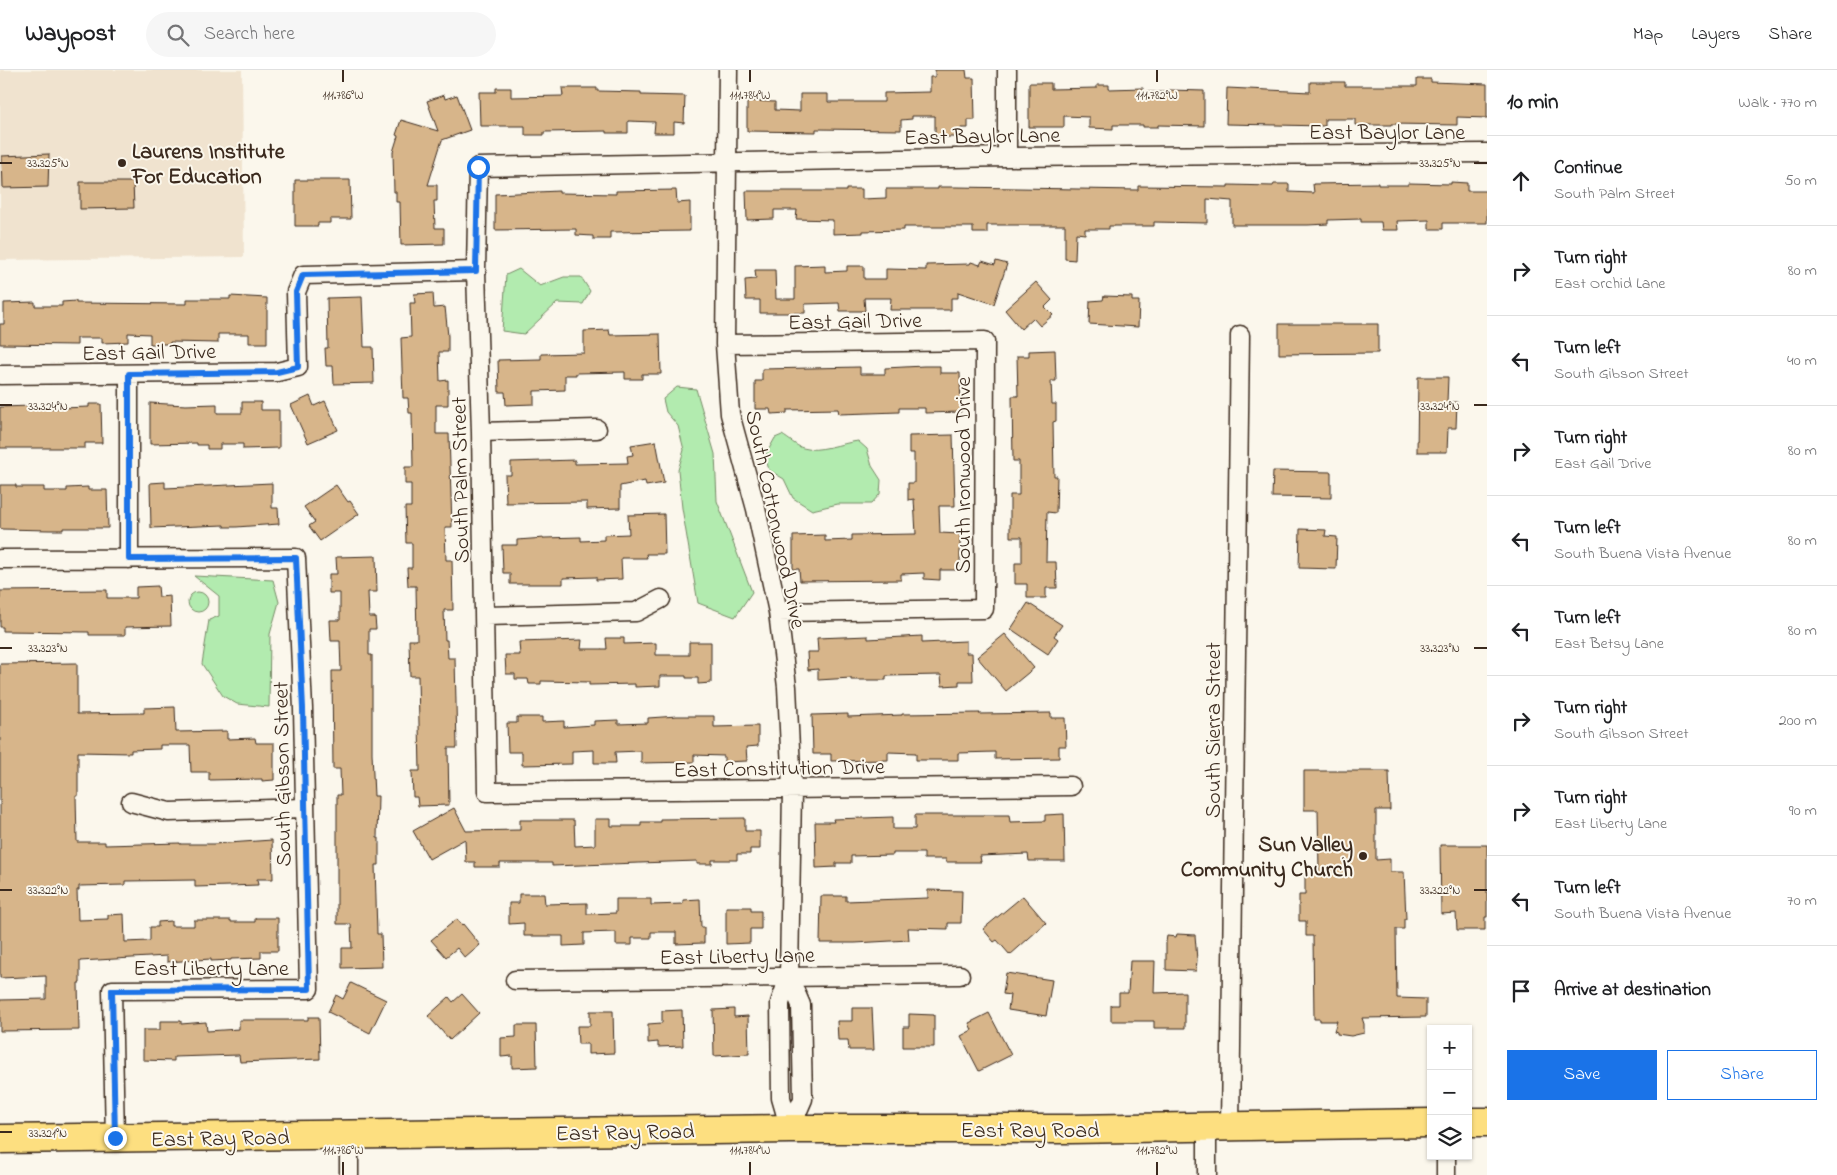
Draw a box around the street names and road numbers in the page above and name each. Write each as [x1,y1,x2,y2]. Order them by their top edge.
street label: East Baylor Lane [1309,118,1465,151]
street label: East Baylor Lane [904,121,1061,156]
street label: East Gail Drive [788,306,922,340]
street label: East Gail Drive [82,337,216,371]
street label: South Ironwood Drive [949,377,981,573]
street label: South Palm Street [445,396,479,563]
street label: South Cottonwood Drive [735,407,813,632]
street label: South Sierra Street [1199,641,1231,818]
street label: South Gibson Street [266,680,302,867]
street label: East Constitution Drive [673,752,885,788]
street label: East Liberty Lane [659,941,815,976]
street label: East Liberty Lane [133,954,289,987]
street label: East Ray Road [961,1116,1099,1149]
street label: East Ray Road [555,1117,695,1152]
street label: East Ray Road [150,1123,290,1158]

